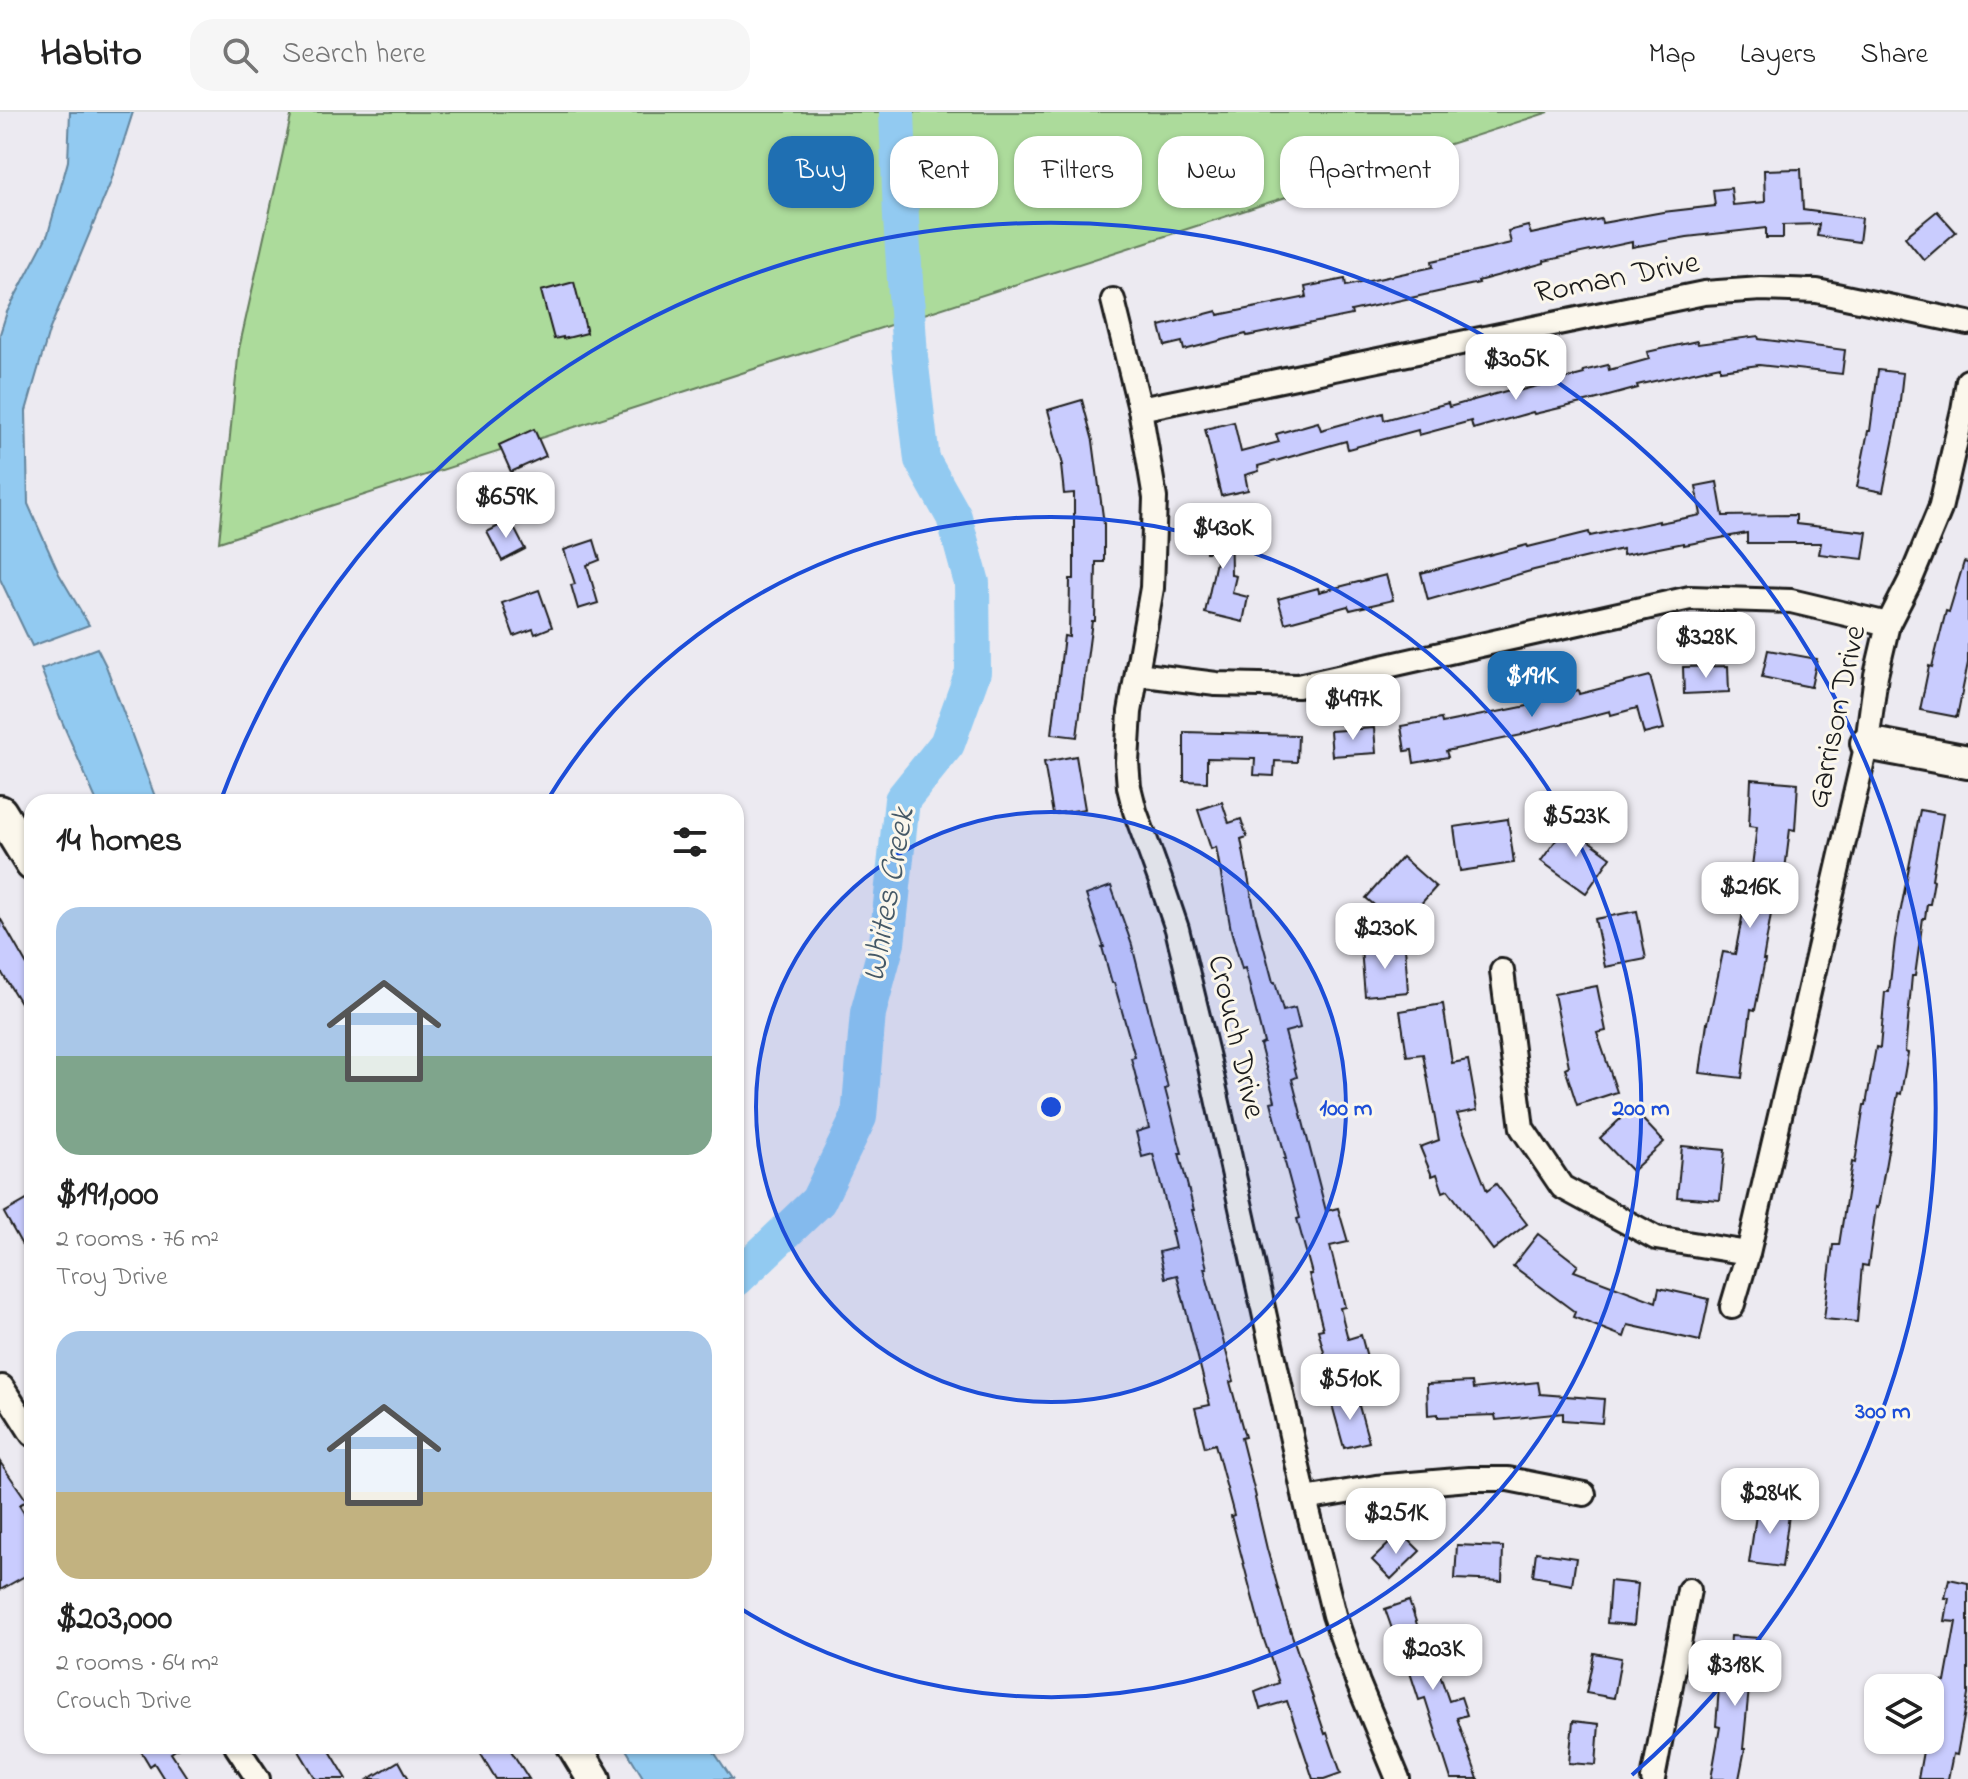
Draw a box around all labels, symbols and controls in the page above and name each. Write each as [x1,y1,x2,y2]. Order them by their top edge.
search box [190,19,750,91]
text: Habito [40,27,142,83]
icon: search [218,33,262,77]
text: Search here [282,33,426,77]
text: Map [1648,35,1696,76]
text: Layers [1740,35,1816,76]
text: Share [1860,35,1928,76]
chip: Buy [768,136,874,208]
chip: Rent [890,136,998,208]
chip: Filters [1014,136,1142,208]
chip: New [1158,136,1264,208]
chip: Apartment [1280,136,1459,208]
street label: Roman Drive [1531,240,1704,318]
pin: $305K [1460,334,1572,402]
text: $305K [1483,341,1549,379]
pin: $659K [450,472,562,540]
text: $659K [475,479,537,517]
pin: $430K [1167,503,1279,571]
text: $430K [1192,510,1254,548]
pin: $328K [1650,612,1762,680]
text: $328K [1675,619,1737,657]
street label: Garrison Drive [1796,620,1881,813]
pin: $191K [1476,651,1588,719]
text: $191K [1506,658,1558,696]
pin: $497K [1297,674,1409,742]
text: $497K [1324,681,1382,719]
pin: $523K [1520,791,1632,859]
text: $523K [1543,798,1609,836]
water label: Whites Creek [850,802,930,986]
text: 14 homes [56,817,182,867]
icon: filters [668,820,712,864]
pin: $216K [1694,862,1806,930]
text: $216K [1720,869,1780,907]
pin: $230K [1329,903,1441,971]
text: $230K [1353,910,1417,948]
street label: Crouch Drive [1193,951,1277,1124]
icon: home [312,959,456,1103]
text: 100 m [1320,1092,1373,1127]
text: 200 m [1611,1092,1670,1127]
centre of rings [1037,1093,1065,1121]
text: $191,000 [56,1171,158,1221]
text: 2 rooms · 76 m² [56,1221,219,1259]
text: Troy Drive [56,1259,168,1297]
pin: $510K [1294,1354,1406,1422]
text: $510K [1319,1361,1381,1399]
icon: home [312,1383,456,1527]
text: 300 m [1854,1395,1911,1430]
pin: $284K [1714,1468,1826,1536]
text: $284K [1739,1475,1801,1513]
pin: $251K [1340,1488,1452,1556]
text: $251K [1364,1495,1428,1533]
text: $203,000 [56,1595,172,1645]
pin: $203K [1377,1624,1489,1692]
text: $203K [1401,1631,1465,1669]
pin: $318K [1679,1640,1791,1708]
text: 2 rooms · 64 m² [56,1645,219,1683]
text: $318K [1706,1647,1764,1685]
map controls [1864,1674,1944,1754]
button: layers [1864,1674,1944,1754]
text: Crouch Drive [56,1683,191,1721]

